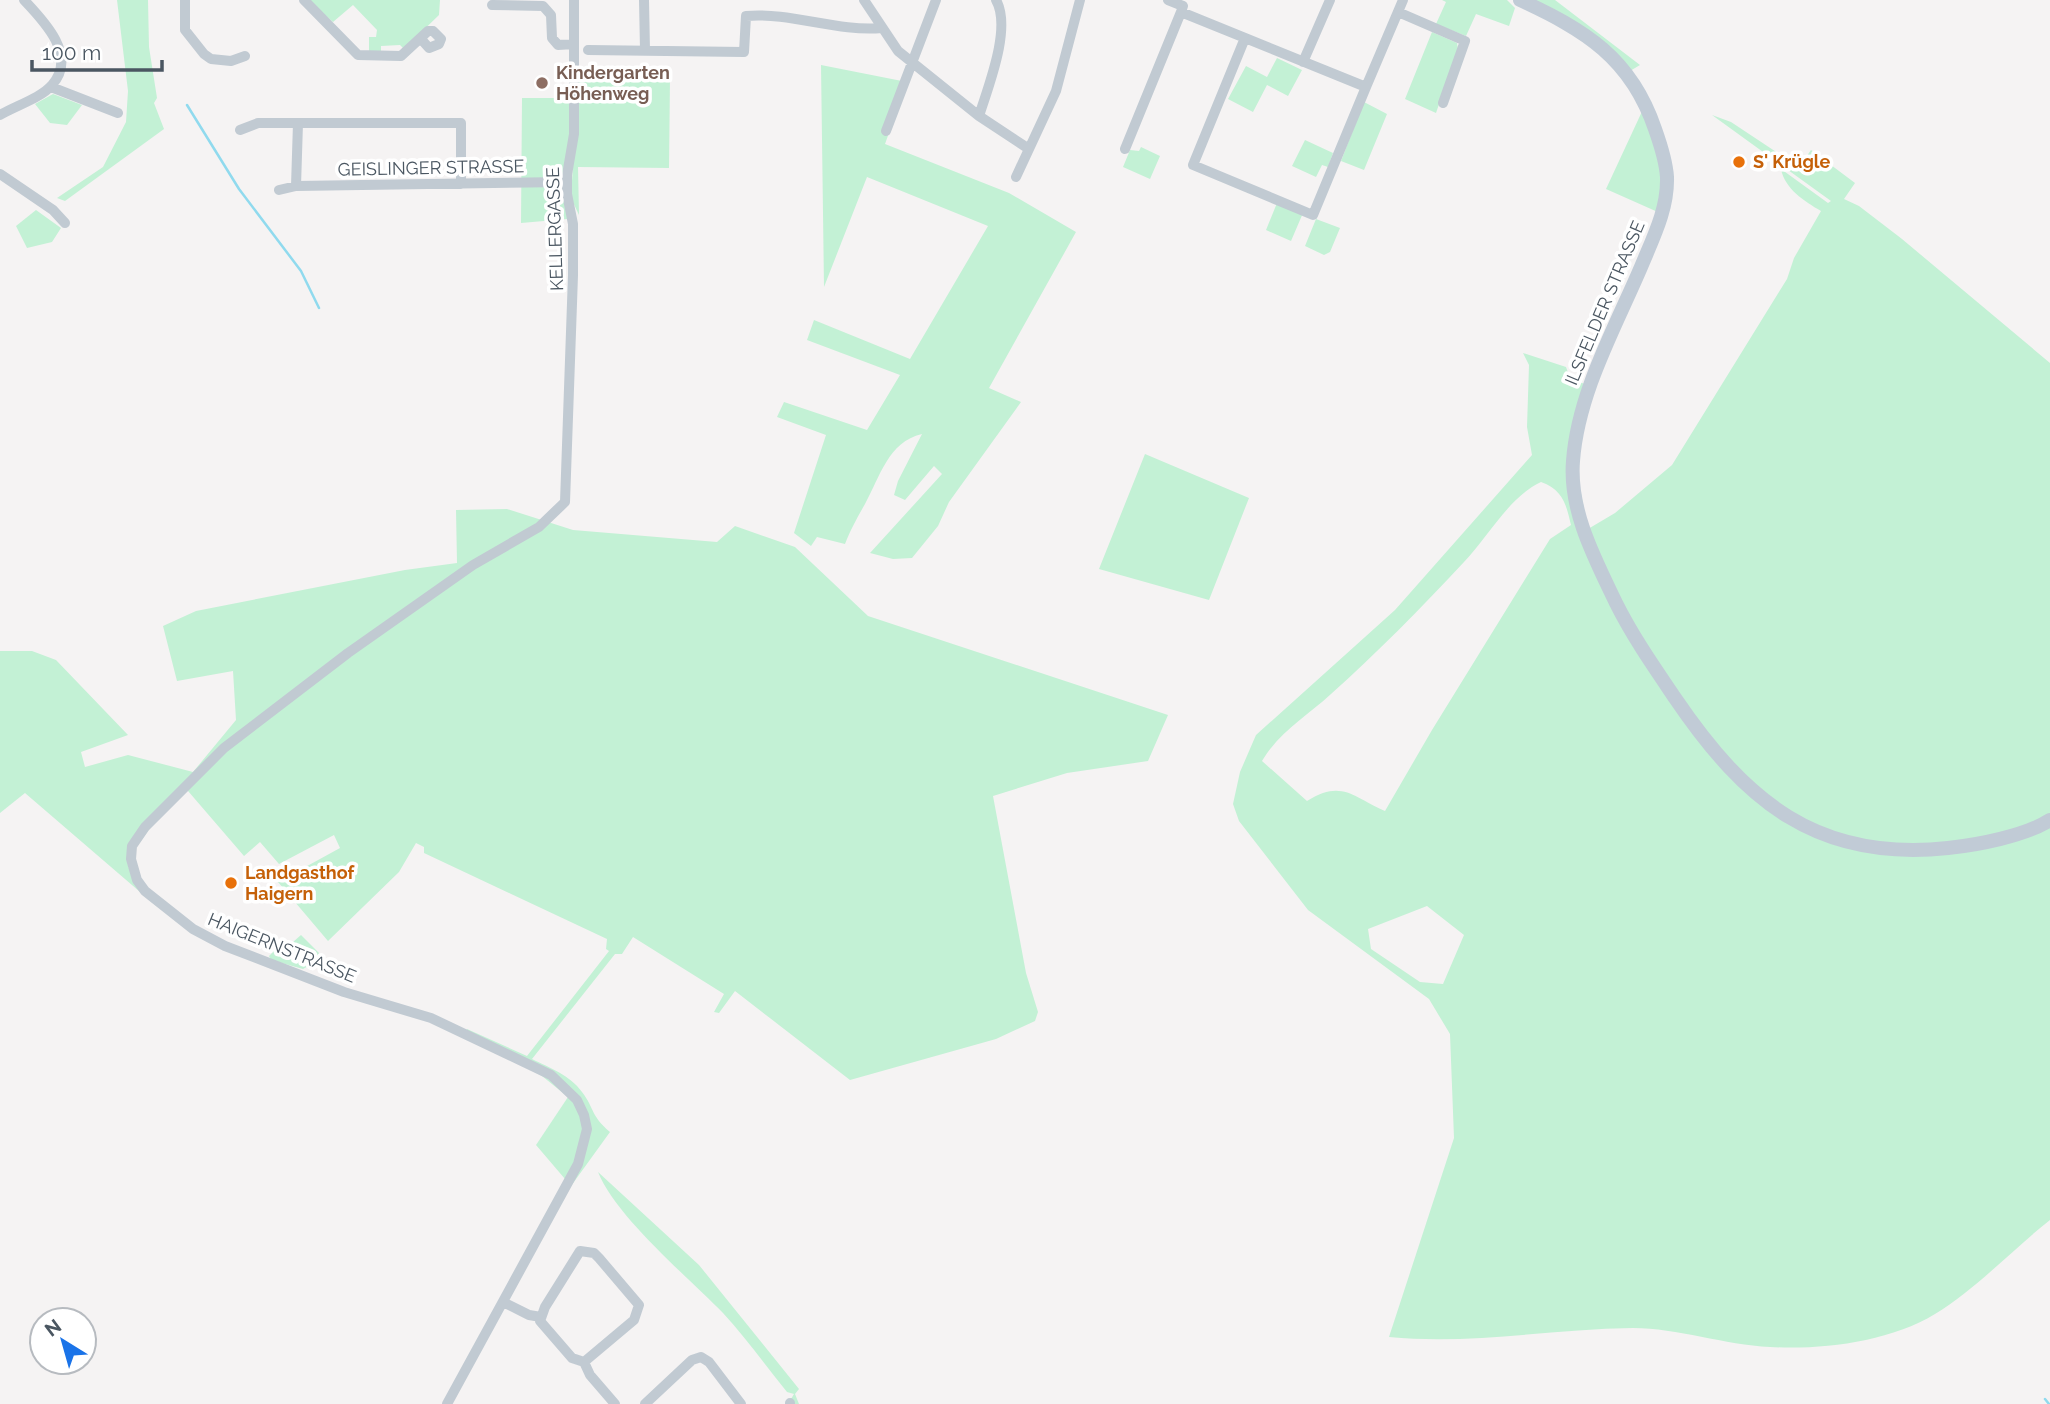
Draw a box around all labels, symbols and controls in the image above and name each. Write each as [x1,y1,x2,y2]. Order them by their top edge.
scale bar [32,28,161,72]
text: 100 m [42,40,101,65]
place label: Kindergarten Höhenweg [556,62,670,104]
marker: Kindergarten Höhenweg [534,75,550,91]
place label: S' Krügle [1753,151,1831,172]
marker: S' Krügle [1731,154,1747,170]
street label: GEISLINGER STRASSE [337,155,525,180]
street label: KELLERGASSE [542,167,567,291]
street label: ILSFELDER STRASSE [1560,217,1649,388]
place label: Landgasthof Haigern [245,862,356,904]
marker: Landgasthof Haigern [223,875,239,891]
street label: HAIGERNSTRASSE [205,908,359,987]
north arrow [28,1306,98,1376]
text: N [40,1314,65,1341]

